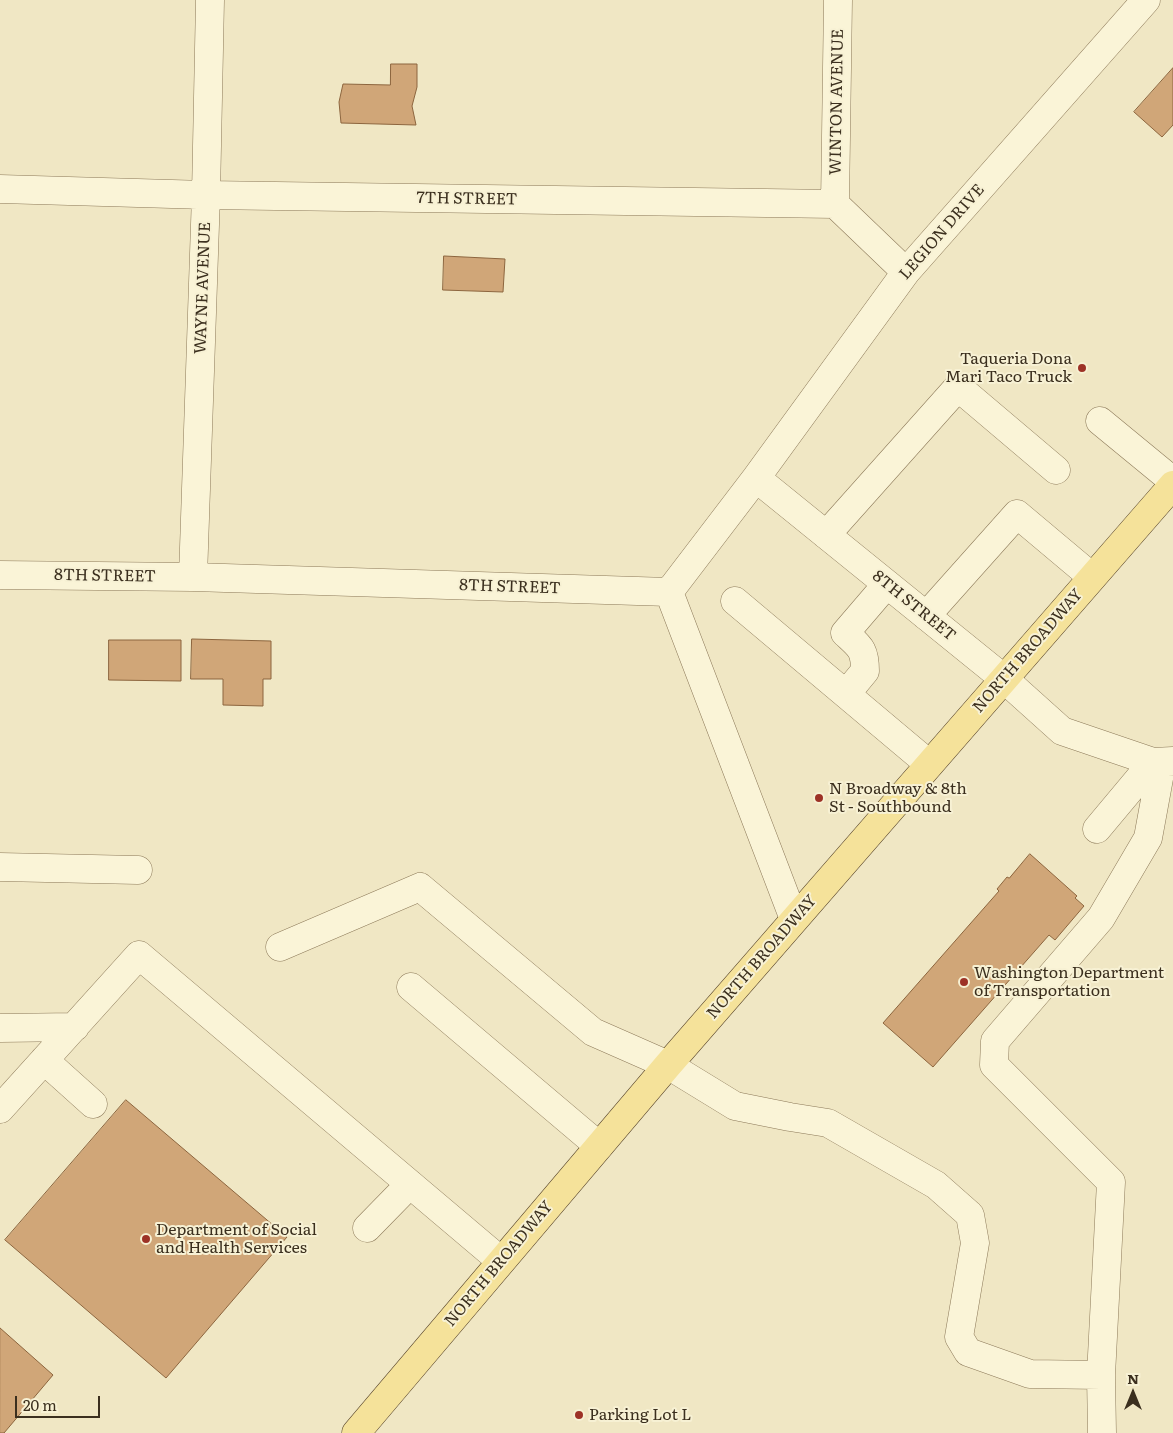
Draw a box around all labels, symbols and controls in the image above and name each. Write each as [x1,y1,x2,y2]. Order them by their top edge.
street label: WINTON AVENUE [826,29,848,175]
street label: LEGION DRIVE [895,180,989,284]
street label: 7TH STREET [416,189,518,209]
street label: WAYNE AVENUE [191,221,215,355]
place label: Taqueria Dona Mari Taco Truck [945,349,1072,387]
marker: Taqueria Dona Mari Taco Truck [1076,362,1088,374]
street label: 8TH STREET [54,566,156,586]
street label: 8TH STREET [868,567,960,645]
street label: 8TH STREET [459,576,561,598]
street label: NORTH BROADWAY [969,585,1087,717]
place label: N Broadway & 8th St - Southbound [829,779,967,817]
marker: N Broadway & 8th St - Southbound [813,792,825,804]
street label: NORTH BROADWAY [703,891,821,1023]
place label: Washington Department of Transportation [974,963,1164,1001]
marker: Washington Department of Transportation [958,976,970,988]
street label: NORTH BROADWAY [441,1197,557,1331]
place label: Department of Social and Health Services [156,1220,317,1258]
marker: Department of Social and Health Services [140,1233,152,1245]
north arrow [1108,1368,1158,1418]
text: N [1127,1368,1139,1388]
scale bar [18,1386,102,1418]
text: 20 m [23,1393,57,1416]
place label: Parking Lot L [589,1405,691,1425]
marker: Parking Lot L [573,1409,585,1421]

